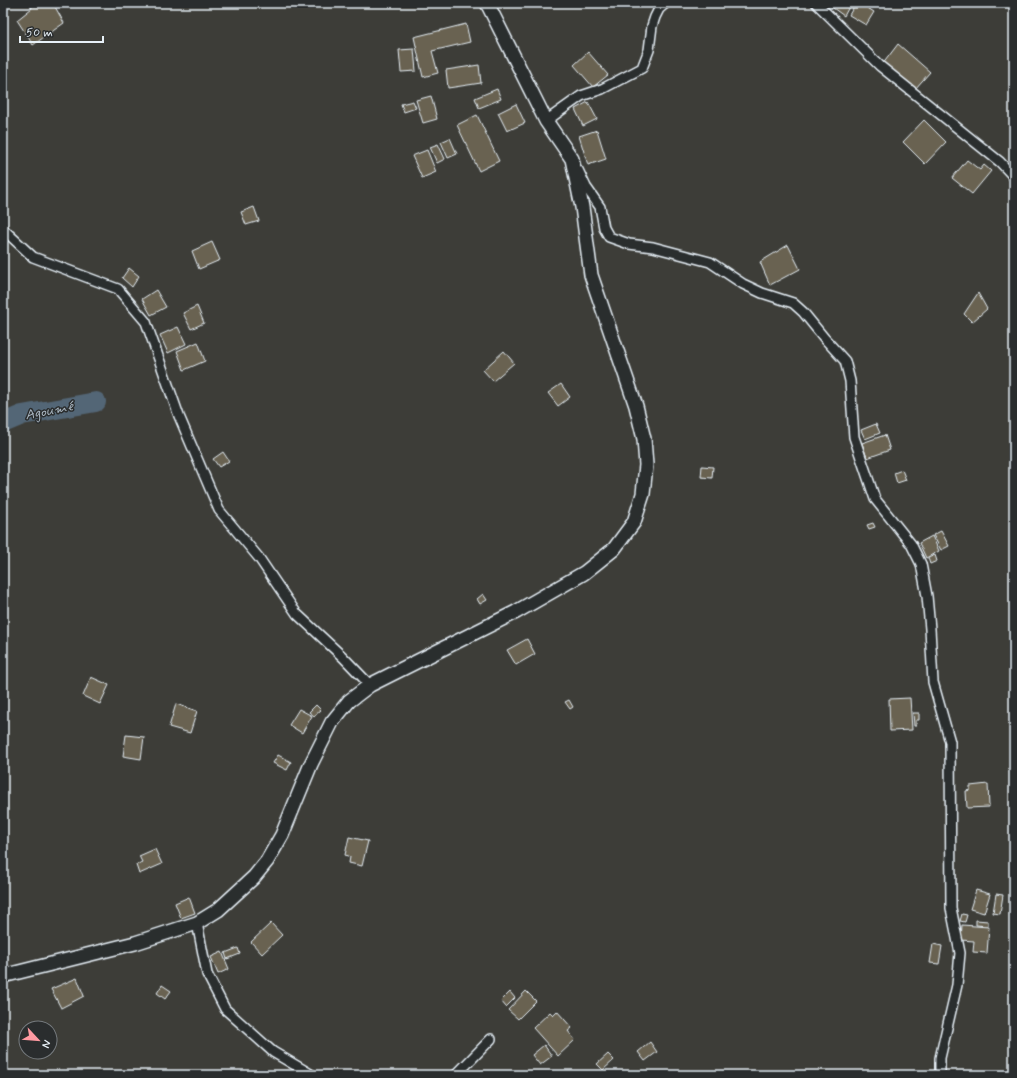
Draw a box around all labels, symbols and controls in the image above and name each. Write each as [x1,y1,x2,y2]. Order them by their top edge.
scale bar [20,18,103,44]
text: 50 m [26,25,53,41]
water label: Agoumé [24,397,76,425]
north arrow [18,1020,58,1060]
text: N [38,1038,54,1050]

